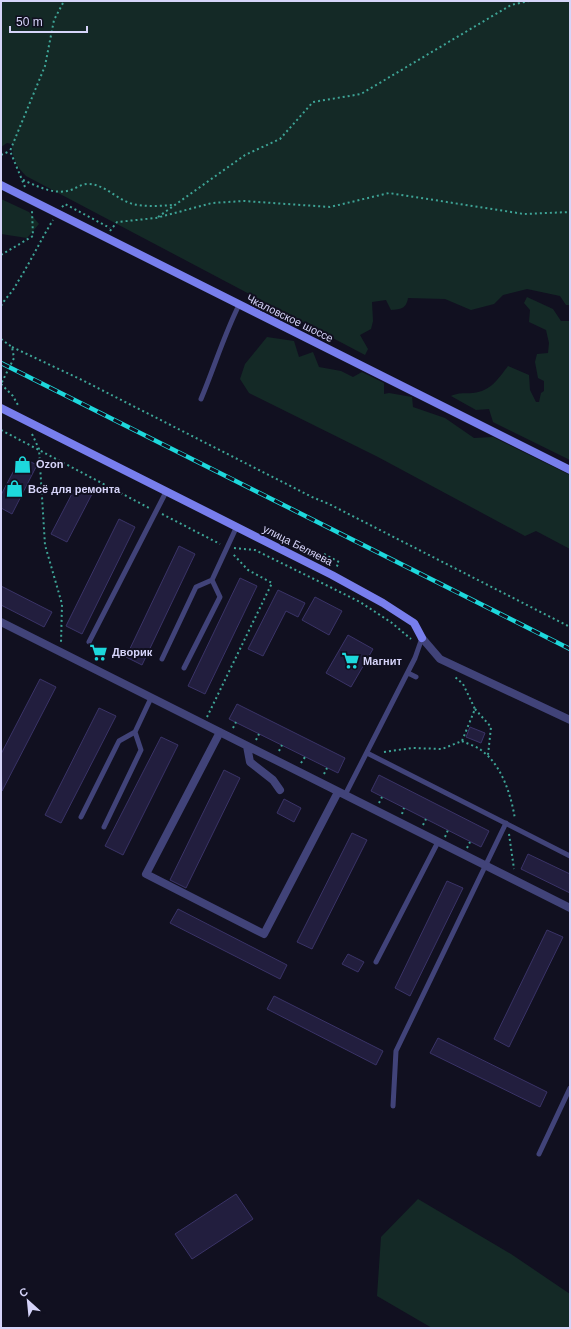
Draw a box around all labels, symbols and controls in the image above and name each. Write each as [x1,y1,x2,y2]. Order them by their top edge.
scale bar [10,8,87,34]
text: 50 m [16,15,43,29]
street label: Чкаловское шоссе [245,292,335,344]
shop icon: Ozon [13,454,33,474]
place label: Ozon [36,458,64,470]
shop icon: Всё для ремонта [5,479,25,499]
place label: Всё для ремонта [28,483,121,495]
street label: улица Беляева [261,522,336,568]
supermarket icon: Дворик [89,642,109,662]
place label: Дворик [112,646,153,658]
supermarket icon: Магнит [340,651,360,671]
place label: Магнит [363,655,402,667]
north arrow [8,1281,48,1321]
text: С [17,1285,30,1299]

